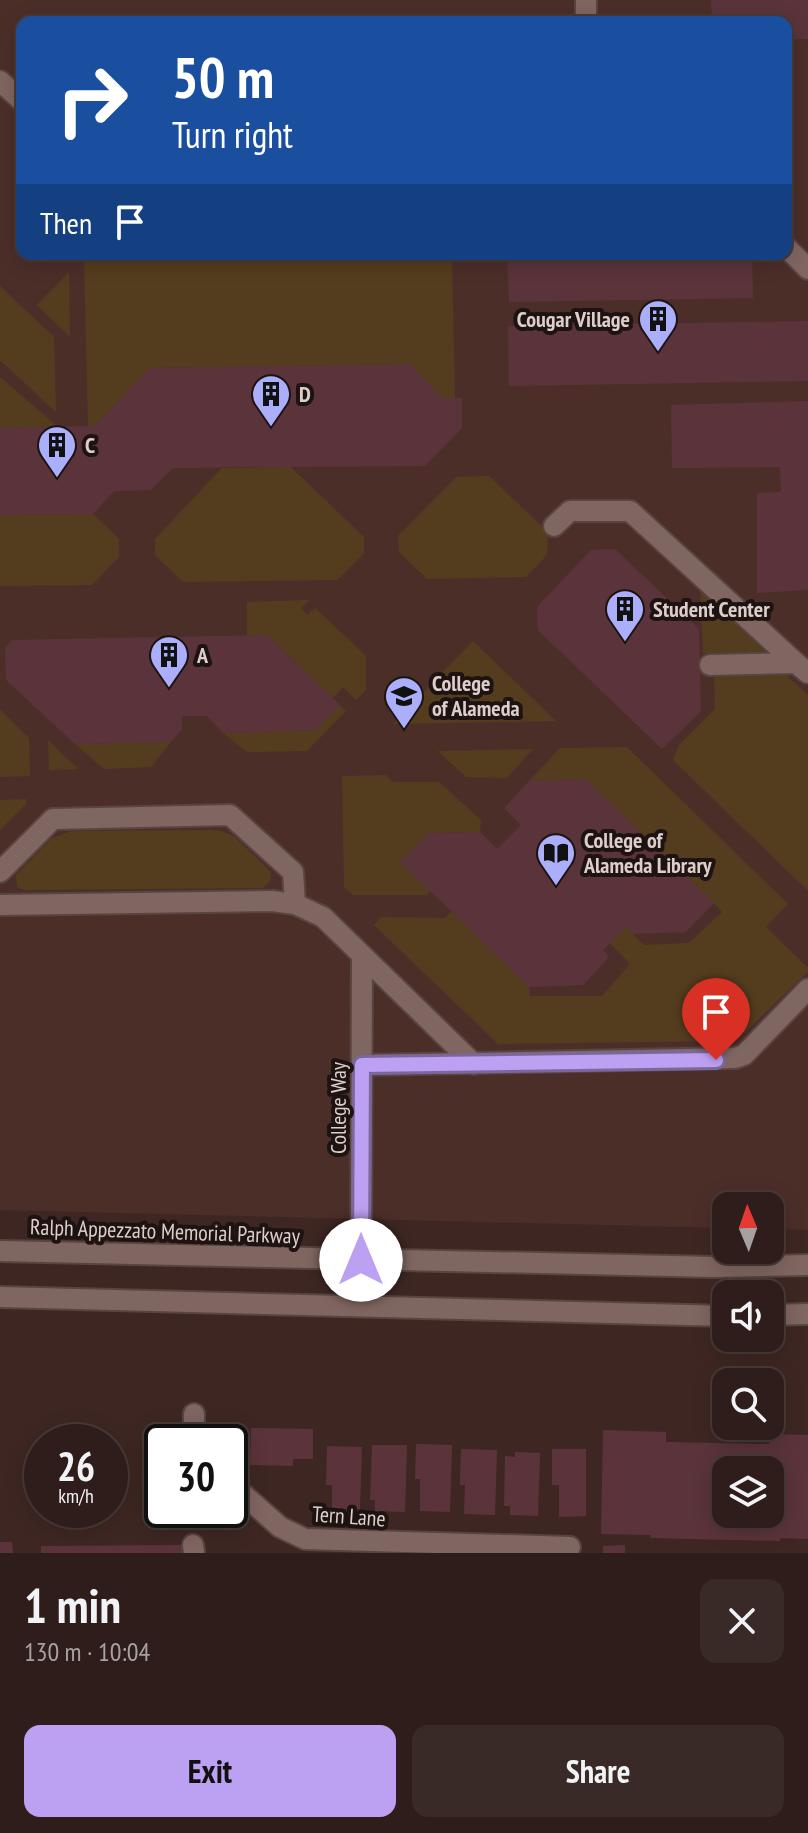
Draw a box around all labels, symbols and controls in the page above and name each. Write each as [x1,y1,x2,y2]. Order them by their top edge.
text: 50 m [172,41,274,113]
icon: right [40,48,144,152]
text: Turn right [172,111,293,158]
icon: arrive [108,200,152,244]
text: Then [40,203,92,242]
building icon: Cougar Village [637,298,679,353]
place label: Cougar Village [517,305,630,333]
building icon: D [250,373,292,428]
place label: D [299,380,311,408]
building icon: C [36,424,78,479]
place label: C [85,431,95,459]
building icon: Student Center [604,588,646,643]
place label: Student Center [653,595,770,623]
building icon: A [148,634,190,689]
place label: A [196,641,209,669]
place label: College of Alameda [432,669,520,722]
school or university icon: College of Alameda [383,675,425,730]
place label: College of Alameda Library [583,826,713,879]
library icon: College of Alameda Library [535,832,577,887]
pin [682,978,750,1060]
icon: arrive [694,990,738,1034]
street label: College Way [324,1061,352,1154]
north arrow [712,1192,784,1264]
map controls [712,1192,784,1528]
street label: Ralph Appezzato Memorial Parkway [30,1212,301,1250]
position arrow [319,1218,403,1302]
button: sound [712,1280,784,1352]
button: search [712,1368,784,1440]
speed limit sign: 30 [144,1424,248,1528]
text: 26 [57,1440,95,1492]
button: layers [712,1456,784,1528]
text: km/h [58,1483,94,1509]
street label: Tern Lane [311,1499,387,1533]
text: 1 min [24,1574,121,1636]
button: close [700,1579,784,1663]
text: 130 m · 10:04 [24,1635,150,1668]
button: Exit [24,1725,396,1817]
button: Share [412,1725,784,1817]

